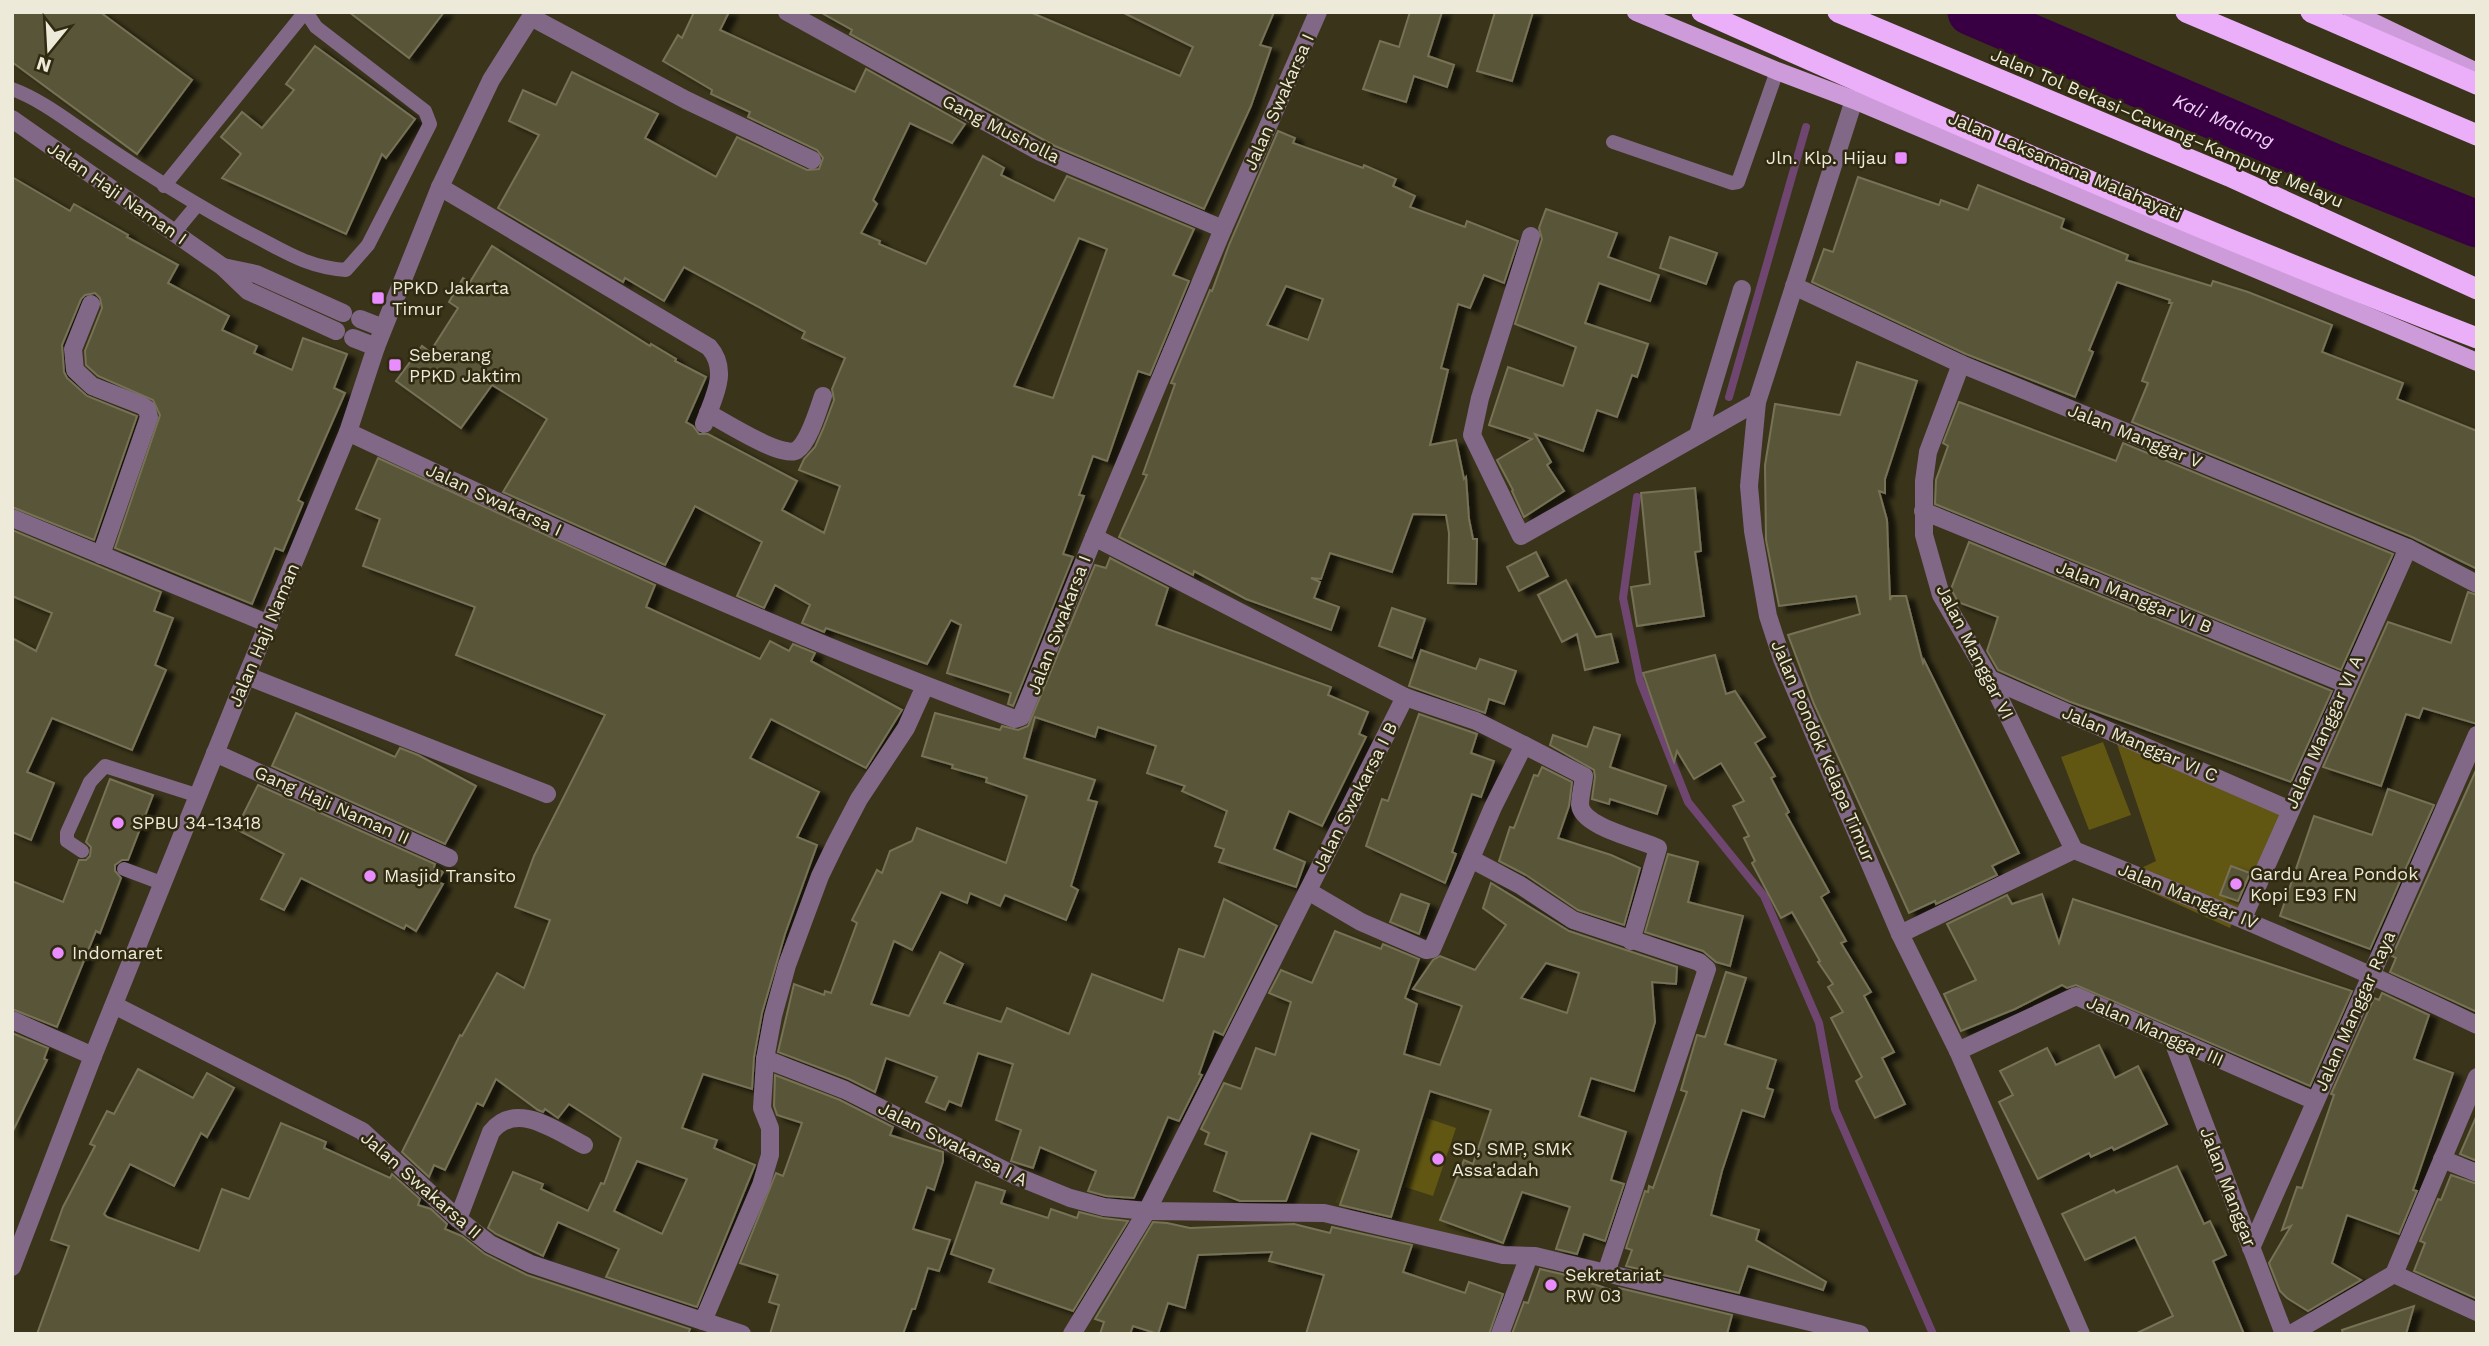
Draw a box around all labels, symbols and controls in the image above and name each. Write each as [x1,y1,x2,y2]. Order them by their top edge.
north arrow [14,14,84,84]
street label: Jalan Swakarsa I [1239,30,1318,173]
street label: Jalan Tol Bekasi–Cawang–Kampung Melayu [1988,43,2347,212]
text: N [34,52,54,78]
water label: Kali Malang [2170,89,2278,153]
street label: Gang Musholla [939,90,1063,167]
street label: Jalan Laksamana Malahayati [1945,107,2185,224]
street label: Jalan Haji Naman I [44,137,191,249]
place label: Jln. Klp. Hijau [1766,147,1887,168]
marker: Jln. Klp. Hijau [1893,150,1909,166]
place label: PPKD Jakarta Timur [392,277,509,319]
marker: PPKD Jakarta Timur [370,290,386,306]
place label: Seberang PPKD Jaktim [409,344,521,386]
marker: Seberang PPKD Jaktim [387,357,403,373]
street label: Jalan Manggar V [2065,399,2206,472]
street label: Jalan Swakarsa I [423,459,565,540]
street label: Jalan Swakarsa I [1022,552,1095,697]
street label: Jalan Manggar VI B [2053,556,2215,637]
street label: Jalan Haji Naman [224,560,303,710]
street label: Jalan Manggar VI [1932,581,2018,723]
street label: Jalan Pondok Kelapa Timur [1767,637,1880,865]
street label: Jalan Manggar VI A [2280,652,2367,812]
street label: Jalan Manggar VI C [2059,701,2221,786]
street label: Jalan Swakarsa I B [1308,718,1401,875]
street label: Gang Haji Naman II [251,761,413,848]
place label: SPBU 34-13418 [132,812,261,833]
marker: SPBU 34-13418 [110,815,126,831]
street label: Jalan Manggar IV [2115,858,2262,933]
place label: Gardu Area Pondok Kopi E93 FN [2250,863,2418,905]
place label: Masjid Transito [384,865,516,886]
marker: Masjid Transito [362,868,378,884]
marker: Gardu Area Pondok Kopi E93 FN [2228,876,2244,892]
street label: Jalan Manggar Raya [2310,928,2399,1094]
place label: Indomaret [72,942,163,963]
marker: Indomaret [50,945,66,961]
street label: Jalan Manggar III [2083,991,2227,1070]
street label: Jalan Swakarsa I A [875,1097,1032,1190]
street label: Jalan Manggar [2196,1124,2261,1250]
street label: Jalan Swakarsa II [357,1127,486,1243]
place label: SD, SMP, SMK Assa'adah [1452,1138,1572,1180]
marker: SD, SMP, SMK Assa'adah [1430,1151,1446,1167]
place label: Sekretariat RW 03 [1565,1264,1662,1306]
marker: Sekretariat RW 03 [1543,1277,1559,1293]

